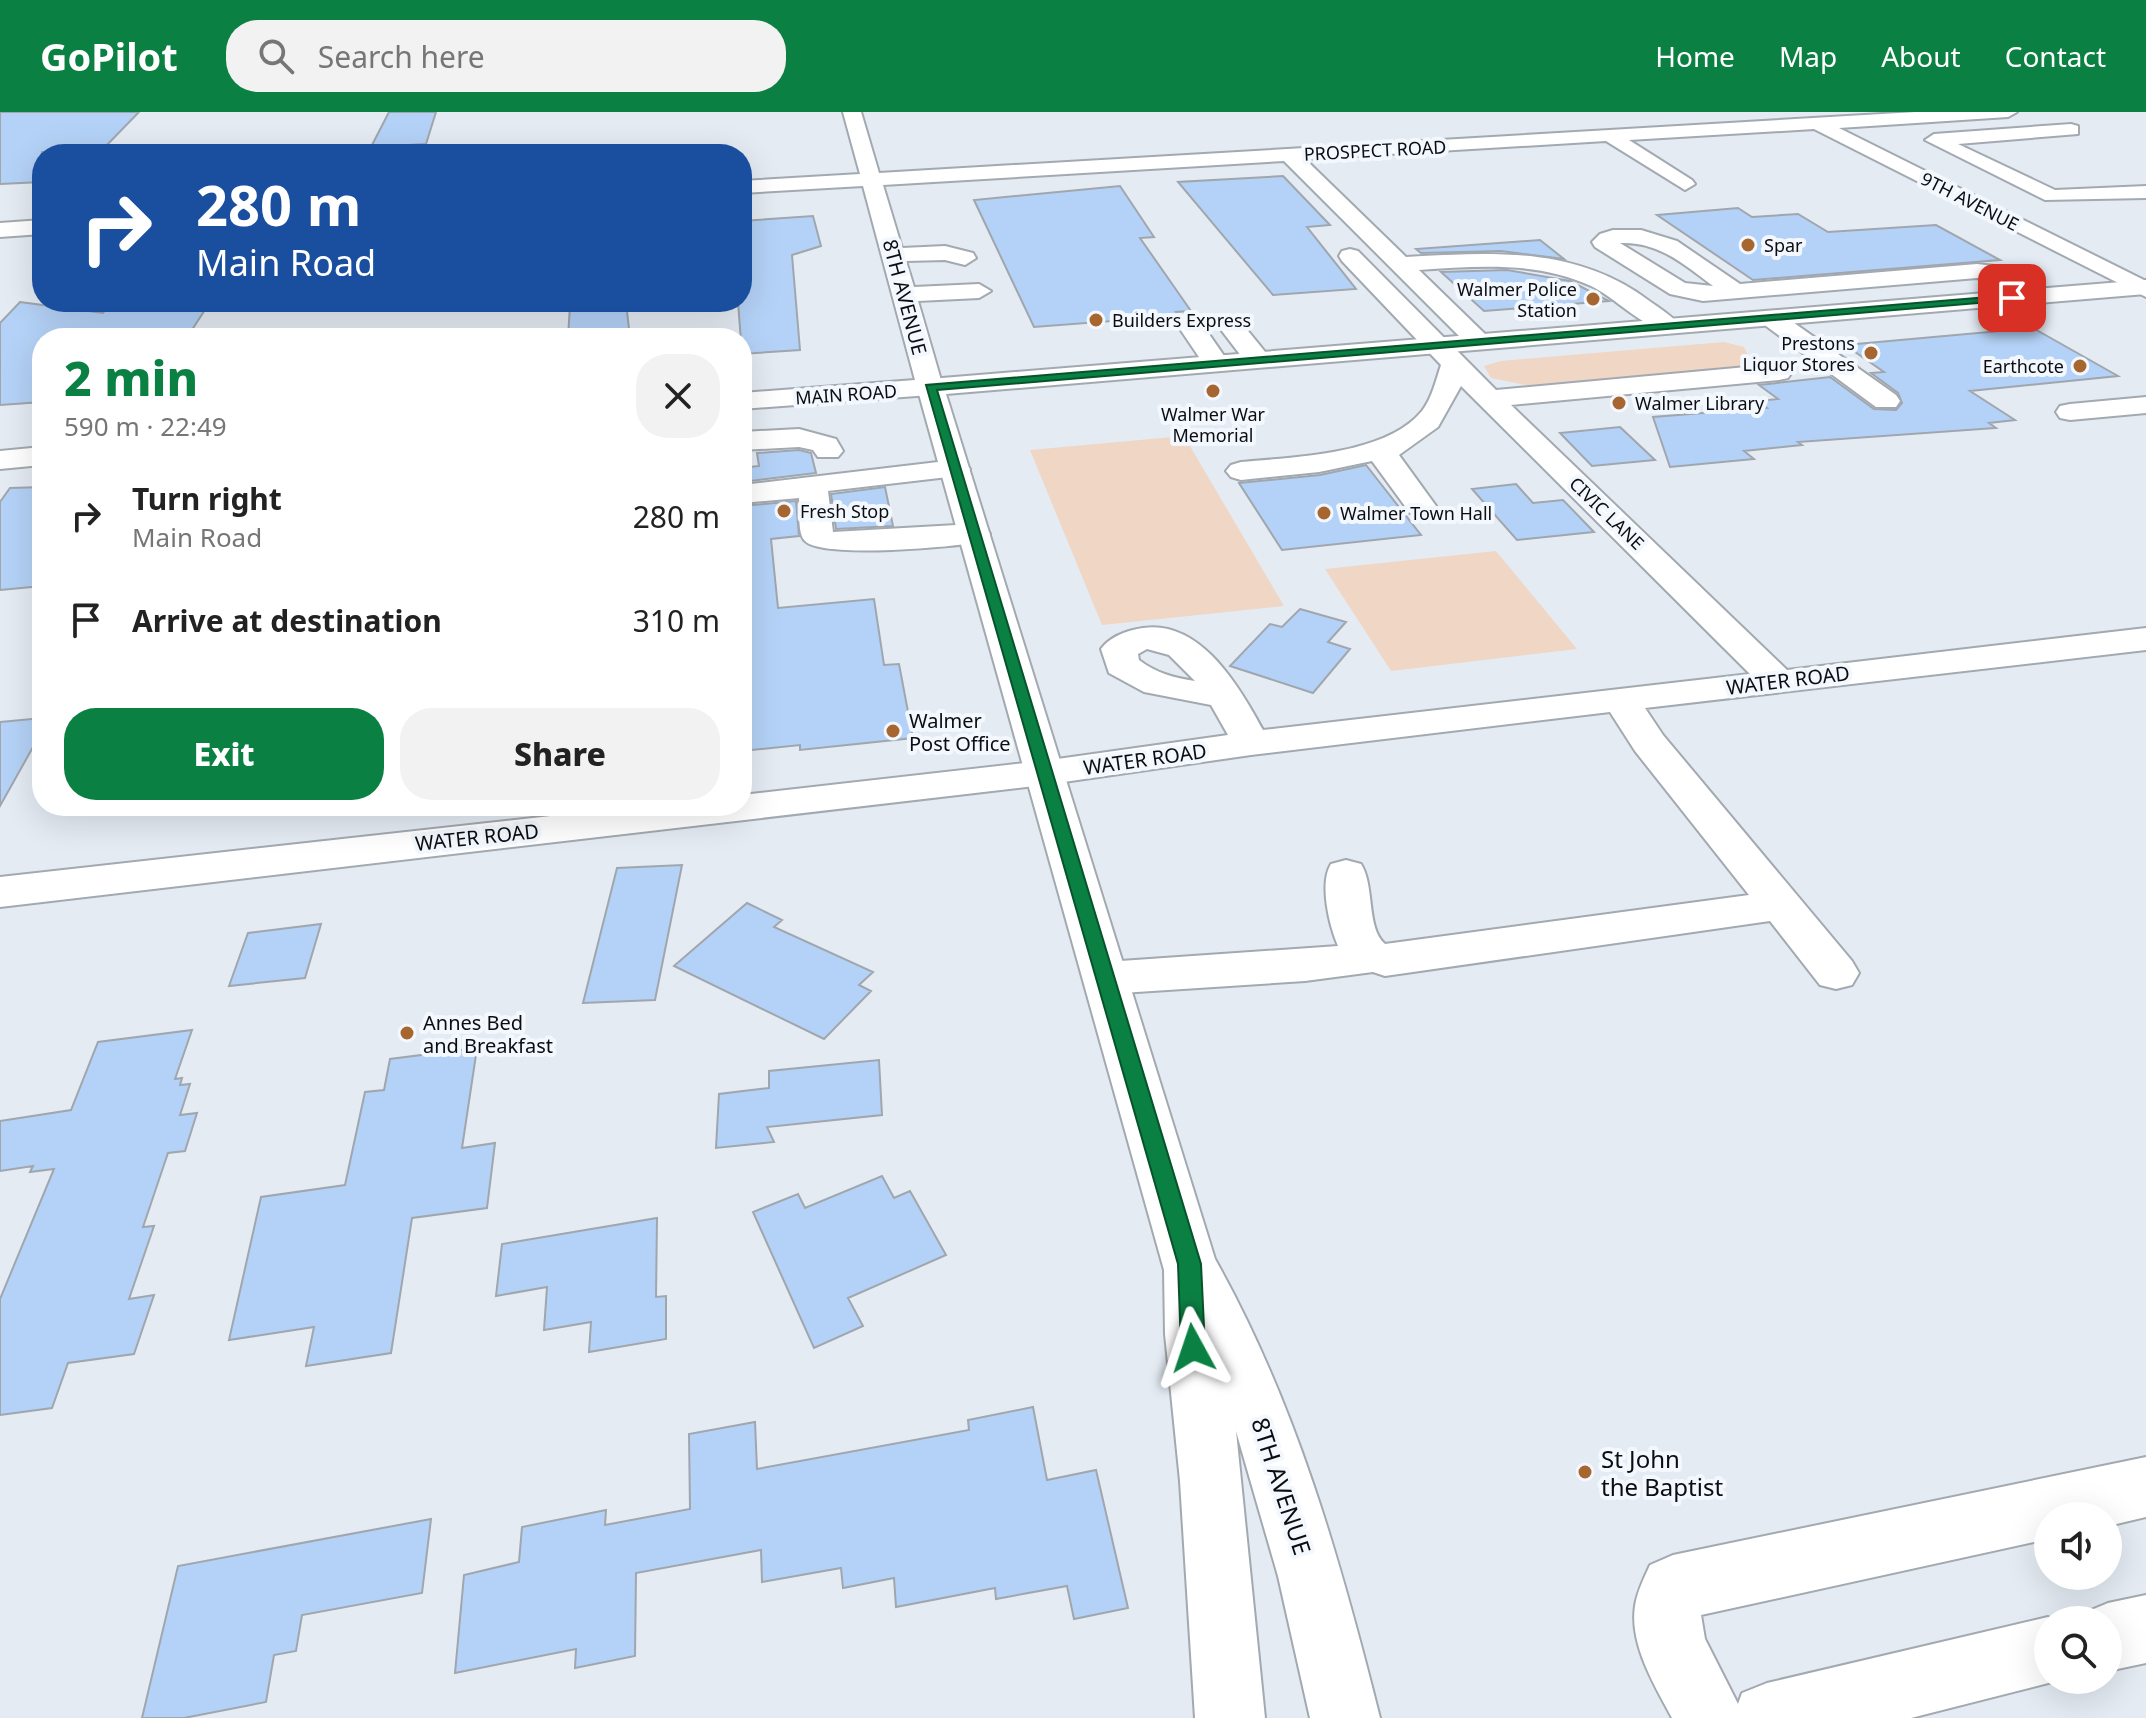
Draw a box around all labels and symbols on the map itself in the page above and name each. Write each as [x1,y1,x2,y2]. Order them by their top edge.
street label: PROSPECT ROAD [1303,134,1447,166]
street label: 9TH AVENUE [1917,166,2023,236]
place label: Spar [1764,233,1803,257]
street label: 8TH AVENUE [877,236,933,358]
marker: Spar [1739,236,1757,254]
pin [1978,264,2046,332]
place label: Walmer Police Station [1457,277,1577,322]
marker: Walmer Police Station [1584,290,1602,308]
place label: Builders Express [1112,308,1251,332]
marker: Builders Express [1087,311,1105,329]
place label: Prestons Liquor Stores [1743,331,1855,376]
marker: Prestons Liquor Stores [1862,344,1880,362]
place label: Earthcote [1983,354,2064,378]
marker: Earthcote [2071,357,2089,375]
street label: MAIN ROAD [794,378,898,410]
marker: Walmer War Memorial [1204,382,1222,400]
place label: Walmer Library [1635,391,1765,415]
marker: Walmer Library [1610,394,1628,412]
place label: Walmer War Memorial [1161,402,1266,447]
street label: CIVIC LANE [1564,471,1650,555]
place label: Fresh Stop [800,499,889,523]
place label: Walmer Town Hall [1340,501,1492,525]
marker: Fresh Stop [775,502,793,520]
marker: Walmer Town Hall [1315,504,1333,522]
street label: WATER ROAD [1725,659,1851,701]
place label: Walmer Post Office [909,707,1011,757]
marker: Walmer Post Office [884,722,902,740]
street label: WATER ROAD [1082,737,1208,781]
street label: WATER ROAD [414,817,540,857]
place label: Annes Bed and Breakfast [423,1009,553,1059]
marker: Annes Bed and Breakfast [398,1024,416,1042]
position arrow [1151,1306,1235,1390]
street label: 8TH AVENUE [1244,1413,1320,1559]
place label: St John the Baptist [1601,1442,1723,1503]
marker: St John the Baptist [1576,1463,1594,1481]

